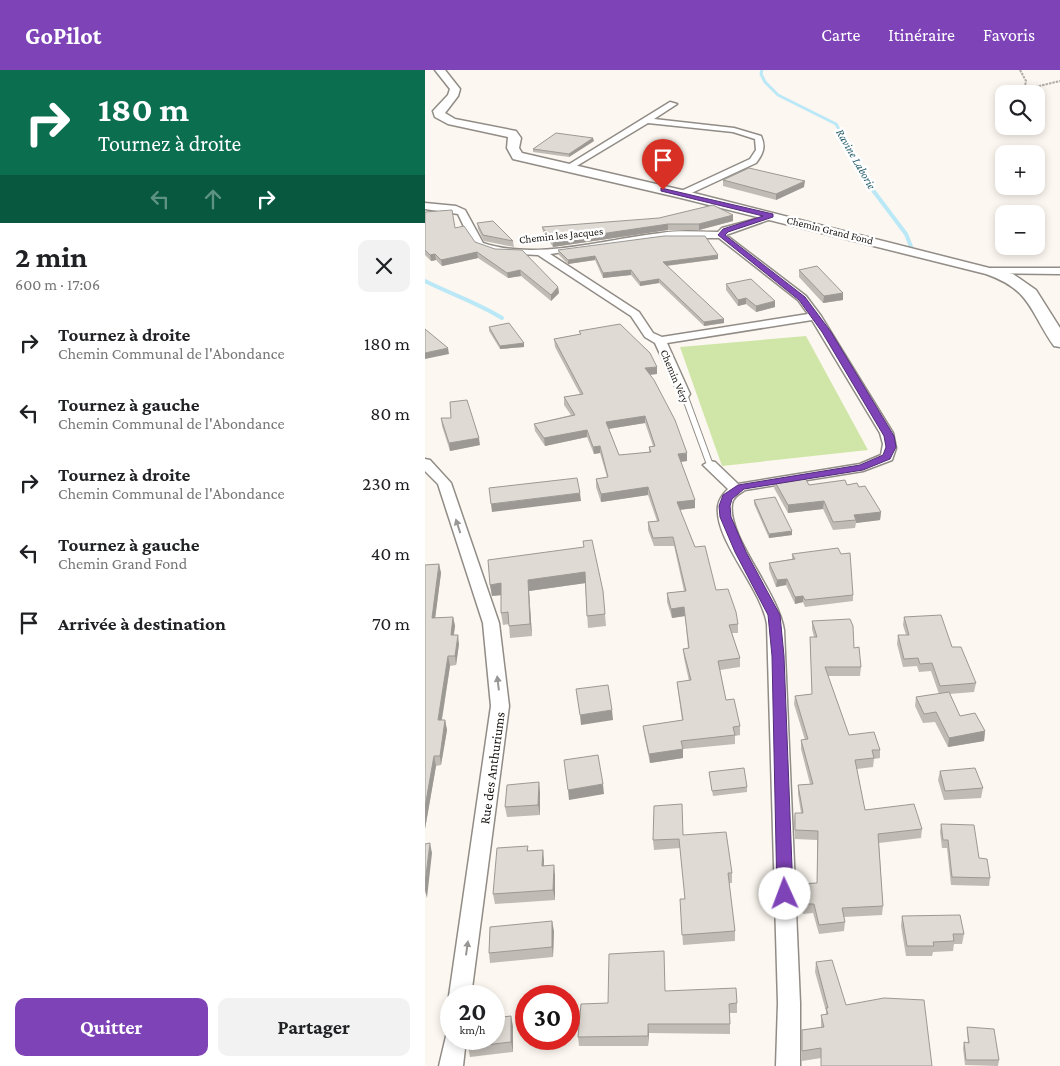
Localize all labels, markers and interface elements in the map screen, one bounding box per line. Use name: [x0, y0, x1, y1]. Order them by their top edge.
text: GoPilot: [25, 22, 101, 49]
text: Carte: [821, 25, 860, 45]
text: Itinéraire: [888, 25, 955, 45]
text: Favoris: [983, 25, 1035, 45]
map controls: [995, 85, 1045, 255]
button: search: [995, 85, 1045, 135]
icon: right: [15, 90, 80, 155]
text: 180 m: [98, 90, 189, 129]
water label: Ravine Laborie: [833, 126, 879, 192]
text: Tournez à droite: [98, 131, 241, 156]
pin: [642, 139, 684, 190]
button: +: [995, 145, 1045, 195]
icon: arrive: [649, 146, 677, 174]
icon: left: [146, 185, 174, 213]
icon: ahead: [199, 185, 227, 213]
icon: right: [252, 185, 280, 213]
button: −: [995, 205, 1045, 255]
street label: Chemin Grand Fond: [785, 213, 875, 247]
street label: Chemin les Jacques: [518, 225, 604, 246]
text: 2 min: [15, 240, 87, 273]
button: close: [358, 240, 410, 292]
text: 600 m · 17:06: [15, 276, 100, 293]
text: Tournez à droite: [58, 324, 190, 345]
icon: right: [15, 329, 43, 357]
text: 180 m: [364, 333, 410, 354]
text: Chemin Communal de l'Abondance: [58, 345, 284, 362]
street label: Chemin Véry: [658, 348, 692, 406]
text: Tournez à gauche: [58, 394, 200, 415]
icon: left: [15, 399, 43, 427]
text: 80 m: [370, 403, 410, 424]
text: Chemin Communal de l'Abondance: [58, 415, 284, 432]
text: Tournez à droite: [58, 464, 190, 485]
icon: right: [15, 469, 43, 497]
text: 230 m: [362, 473, 410, 494]
text: Chemin Communal de l'Abondance: [58, 485, 284, 502]
one-way arrow: [454, 518, 462, 533]
text: Tournez à gauche: [58, 534, 200, 555]
icon: left: [15, 539, 43, 567]
text: 40 m: [371, 543, 410, 564]
text: Chemin Grand Fond: [58, 555, 187, 572]
icon: arrive: [15, 609, 43, 637]
text: Arrivée à destination: [58, 613, 226, 634]
text: 70 m: [372, 613, 410, 634]
one-way arrow: [494, 675, 502, 691]
street label: Rue des Anthuriums: [476, 711, 508, 825]
position arrow: [758, 867, 810, 919]
one-way arrow: [463, 940, 471, 956]
speed limit sign: 30: [515, 985, 580, 1050]
button: Quitter: [15, 998, 208, 1056]
button: Partager: [218, 998, 410, 1056]
text: 20: [459, 998, 486, 1025]
text: km/h: [460, 1023, 485, 1037]

